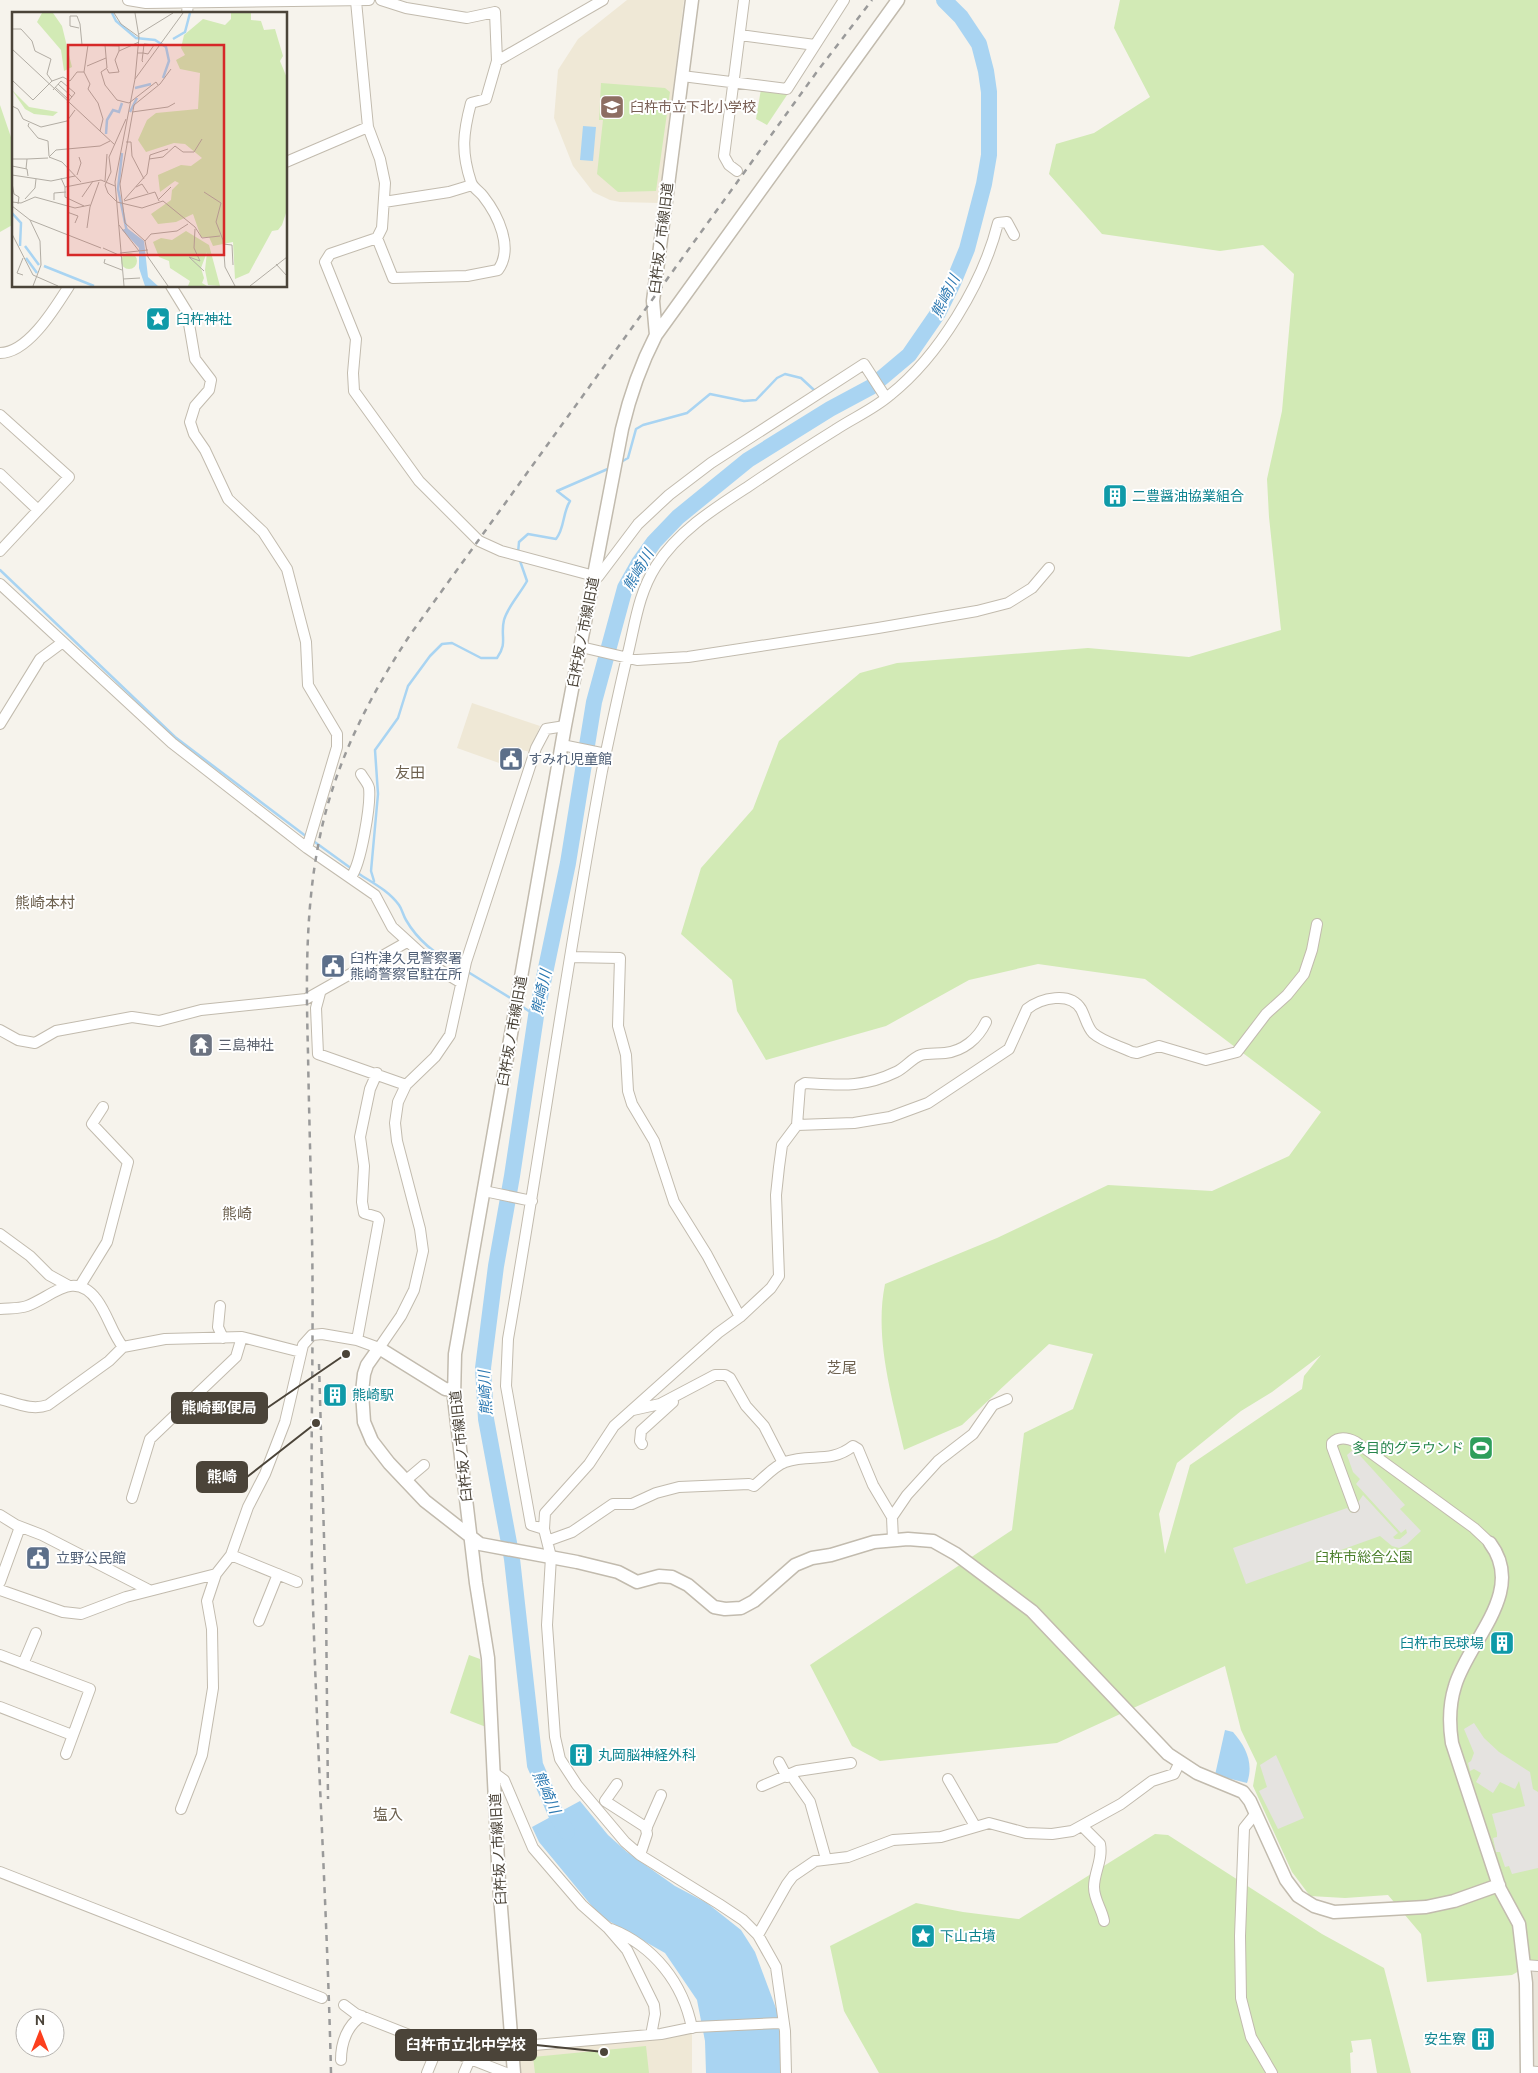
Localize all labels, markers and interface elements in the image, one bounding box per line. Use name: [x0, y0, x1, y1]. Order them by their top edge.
inset map: [12, 12, 288, 288]
school or university icon: 臼杵市立下北小学校: [599, 94, 625, 120]
place label: 臼杵市立下北小学校: [630, 99, 756, 115]
street label: 臼杵坂ノ市線旧道: [646, 181, 676, 295]
water label: 熊崎川: [927, 270, 963, 320]
place icon: 臼杵神社: [145, 306, 171, 332]
place label: 臼杵神社: [176, 311, 232, 327]
building icon: 二豊醤油協業組合: [1102, 483, 1128, 509]
place label: 二豊醤油協業組合: [1132, 488, 1244, 504]
water label: 熊崎川: [619, 545, 658, 594]
street label: 臼杵坂ノ市線旧道: [564, 576, 602, 688]
public building icon: すみれ児童館: [498, 746, 524, 772]
place label: すみれ児童館: [528, 751, 612, 767]
district label: 友田: [395, 764, 425, 781]
district label: 熊崎本村: [15, 894, 75, 911]
place label: 臼杵津久見警察署 熊崎警察官駐在所: [350, 950, 462, 982]
public building icon: 臼杵津久見警察署 熊崎警察官駐在所: [320, 953, 346, 979]
water label: 熊崎川: [528, 966, 554, 1016]
street label: 臼杵坂ノ市線旧道: [494, 974, 530, 1088]
temple icon: 三島神社: [188, 1032, 214, 1058]
place label: 三島神社: [218, 1037, 274, 1053]
district label: 熊崎: [222, 1205, 252, 1222]
district label: 芝尾: [827, 1359, 857, 1376]
water label: 熊崎川: [475, 1368, 495, 1416]
building icon: 熊崎駅: [322, 1382, 348, 1408]
place label: 熊崎駅: [352, 1387, 394, 1403]
street label: 臼杵坂ノ市線旧道: [447, 1389, 475, 1503]
callout: 熊崎郵便局: [172, 1393, 267, 1423]
text: 熊崎郵便局: [181, 1399, 257, 1416]
sports icon: 多目的グラウンド: [1468, 1435, 1494, 1461]
place label: 多目的グラウンド: [1352, 1440, 1464, 1456]
callout: 熊崎: [197, 1462, 247, 1492]
text: 熊崎: [207, 1468, 237, 1485]
public building icon: 立野公民館: [25, 1545, 51, 1571]
park label: 臼杵市総合公園: [1315, 1549, 1413, 1565]
place label: 立野公民館: [56, 1550, 126, 1566]
building icon: 臼杵市民球場: [1489, 1630, 1515, 1656]
place label: 臼杵市民球場: [1400, 1635, 1484, 1651]
building icon: 丸岡脳神経外科: [568, 1742, 594, 1768]
place label: 丸岡脳神経外科: [598, 1747, 696, 1763]
water label: 熊崎川: [530, 1768, 565, 1818]
street label: 臼杵坂ノ市線旧道: [487, 1793, 509, 1905]
district label: 塩入: [373, 1806, 403, 1823]
place icon: 下山古墳: [910, 1923, 936, 1949]
place label: 下山古墳: [940, 1928, 996, 1944]
north arrow: [15, 2008, 65, 2058]
text: N: [35, 2012, 45, 2028]
building icon: 安生寮: [1470, 2026, 1496, 2052]
callout: 臼杵市立北中学校: [396, 2030, 536, 2060]
place label: 安生寮: [1424, 2031, 1466, 2047]
text: 臼杵市立北中学校: [406, 2036, 526, 2053]

